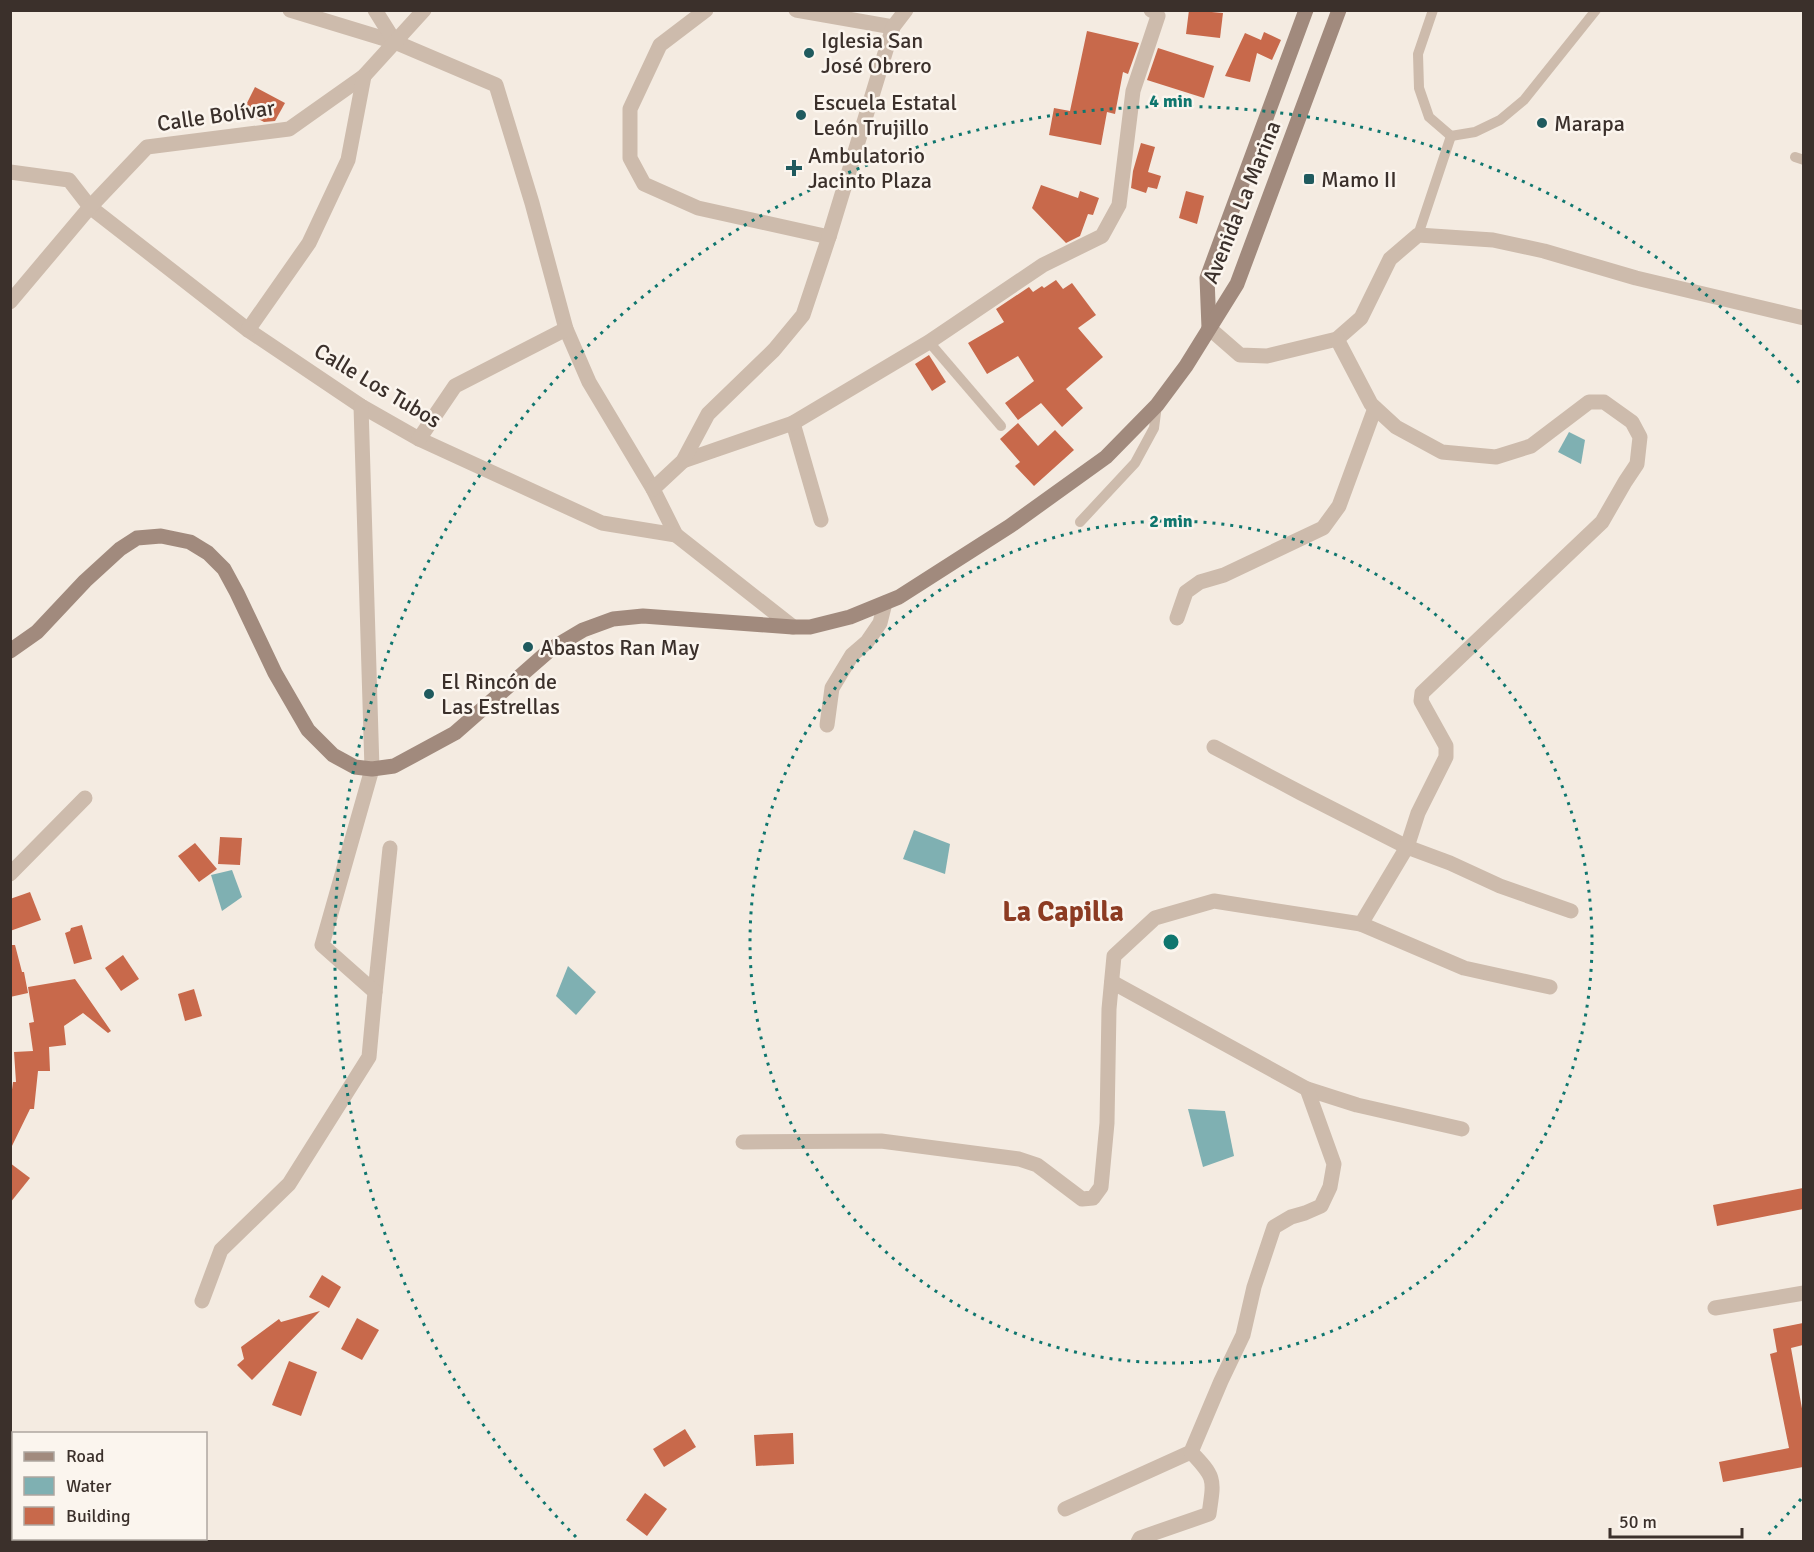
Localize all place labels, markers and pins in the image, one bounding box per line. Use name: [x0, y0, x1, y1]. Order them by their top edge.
place label: Iglesia San José Obrero: [821, 27, 932, 79]
marker: Iglesia San José Obrero: [802, 46, 816, 60]
place label: Escuela Estatal León Trujillo: [813, 89, 957, 141]
marker: Escuela Estatal León Trujillo: [794, 108, 808, 122]
place label: Marapa: [1554, 110, 1625, 137]
marker: Marapa: [1535, 116, 1549, 130]
place label: Ambulatorio Jacinto Plaza: [808, 142, 932, 194]
marker: Ambulatorio Jacinto Plaza: [785, 159, 803, 177]
place label: Mamo II: [1321, 166, 1397, 193]
marker: Mamo II: [1302, 172, 1316, 186]
place label: Abastos Ran May: [540, 634, 700, 661]
marker: Abastos Ran May: [521, 640, 535, 654]
place label: El Rincón de Las Estrellas: [441, 668, 560, 720]
marker: El Rincón de Las Estrellas: [422, 687, 436, 701]
centre of rings: [1161, 932, 1181, 952]

